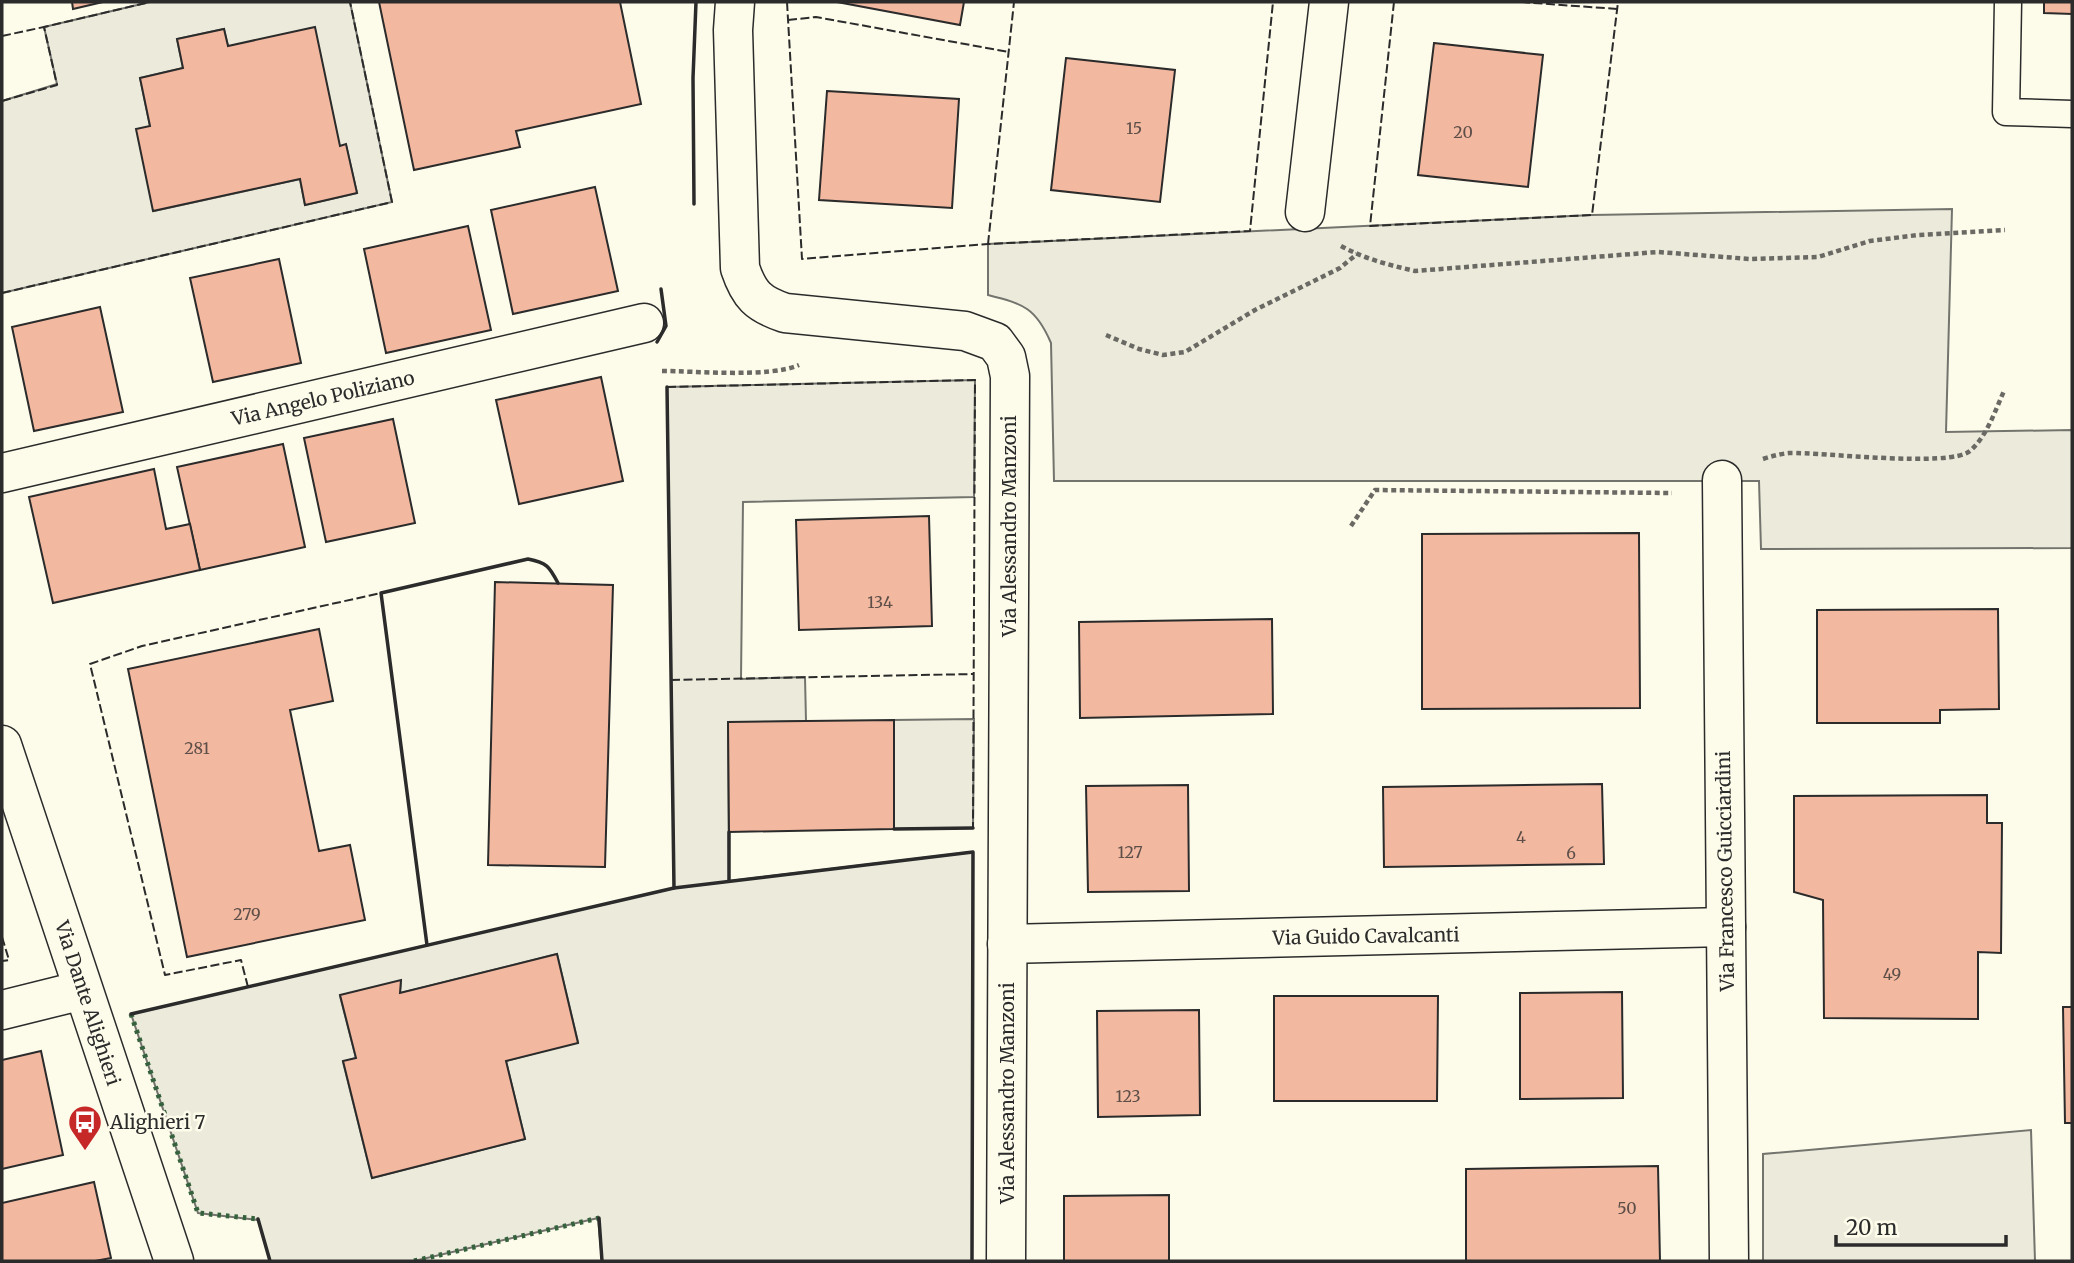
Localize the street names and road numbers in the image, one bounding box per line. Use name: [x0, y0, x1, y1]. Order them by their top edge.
street label: Via Angelo Poliziano: [228, 365, 417, 431]
street label: Via Alessandro Manzoni: [997, 415, 1021, 638]
street label: Via Francesco Guicciardini: [1711, 750, 1739, 993]
street label: Via Dante Alighieri: [50, 917, 126, 1088]
street label: Via Guido Cavalcanti: [1271, 922, 1460, 950]
street label: Via Alessandro Manzoni: [995, 982, 1019, 1205]

